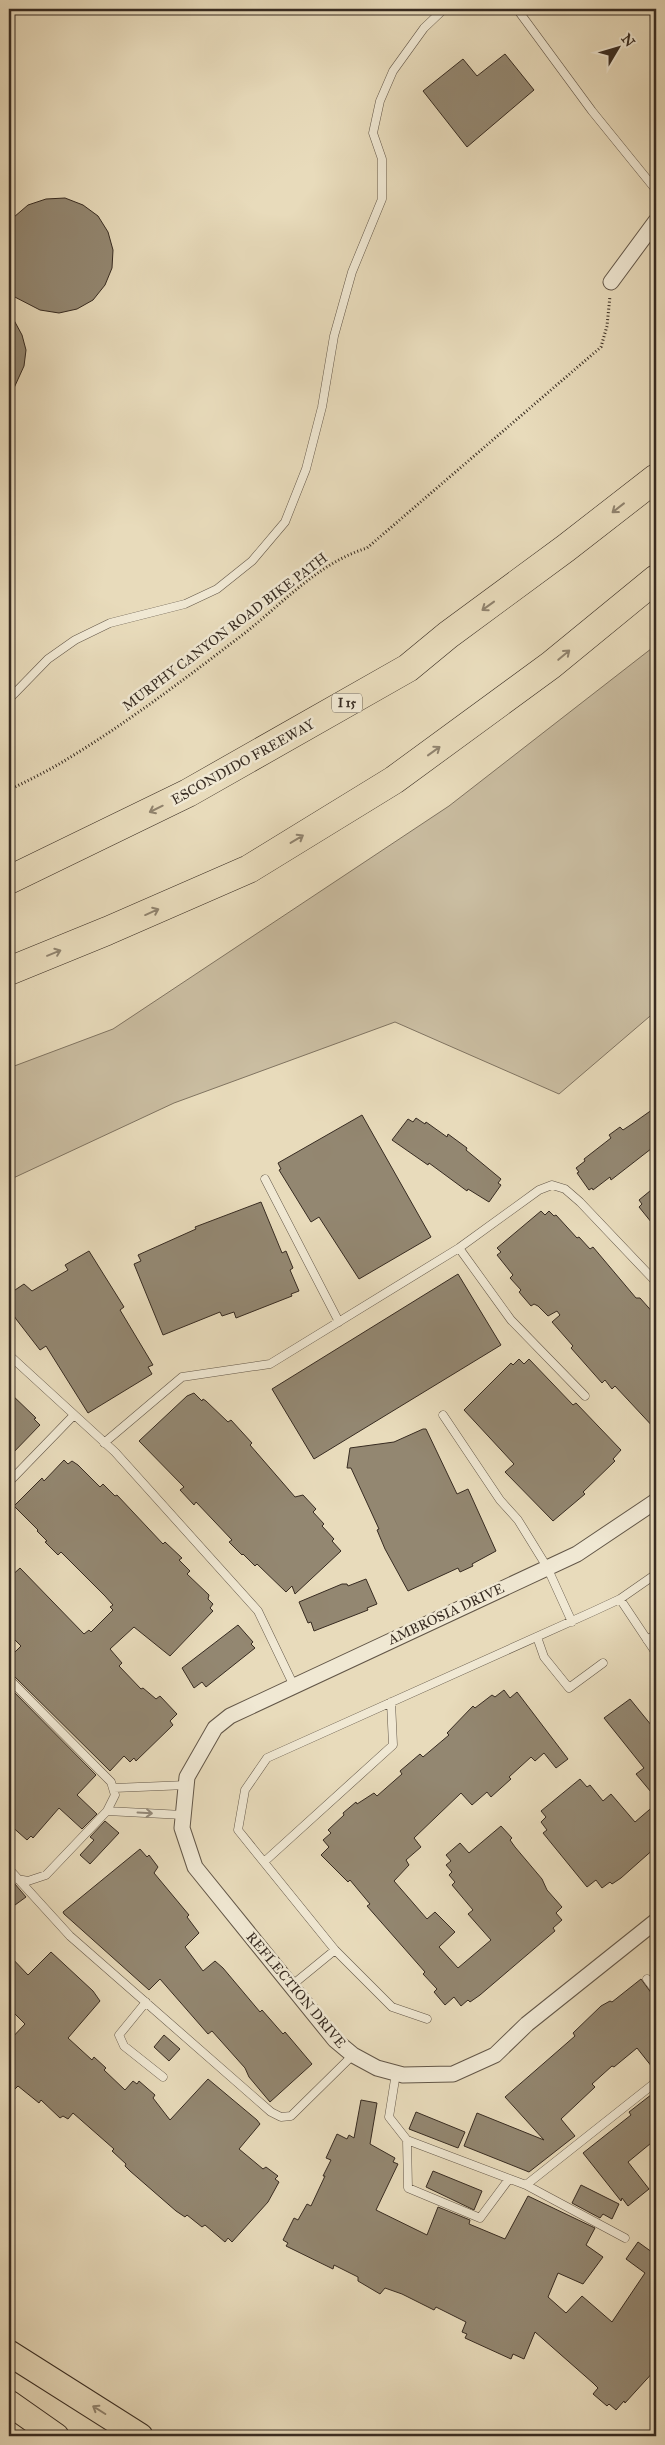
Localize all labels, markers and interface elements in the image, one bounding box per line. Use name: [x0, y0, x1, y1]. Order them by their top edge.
north arrow: [592, 22, 642, 72]
text: N: [617, 30, 638, 50]
one-way arrow: [612, 503, 625, 514]
street label: MURPHY CANYON ROAD BIKE PATH: [119, 549, 331, 715]
one-way arrow: [482, 600, 495, 611]
one-way arrow: [557, 649, 570, 660]
road number: I 15: [332, 694, 362, 712]
street label: ESCONDIDO FREEWAY: [168, 715, 319, 808]
one-way arrow: [426, 746, 440, 756]
one-way arrow: [149, 805, 164, 814]
one-way arrow: [290, 834, 304, 845]
one-way arrow: [144, 906, 159, 916]
one-way arrow: [46, 947, 61, 957]
street label: AMBROSIA DRIVE: [384, 1580, 507, 1649]
one-way arrow: [137, 1808, 153, 1817]
street label: REFLECTION DRIVE: [242, 1929, 350, 2051]
one-way arrow: [92, 2405, 106, 2415]

